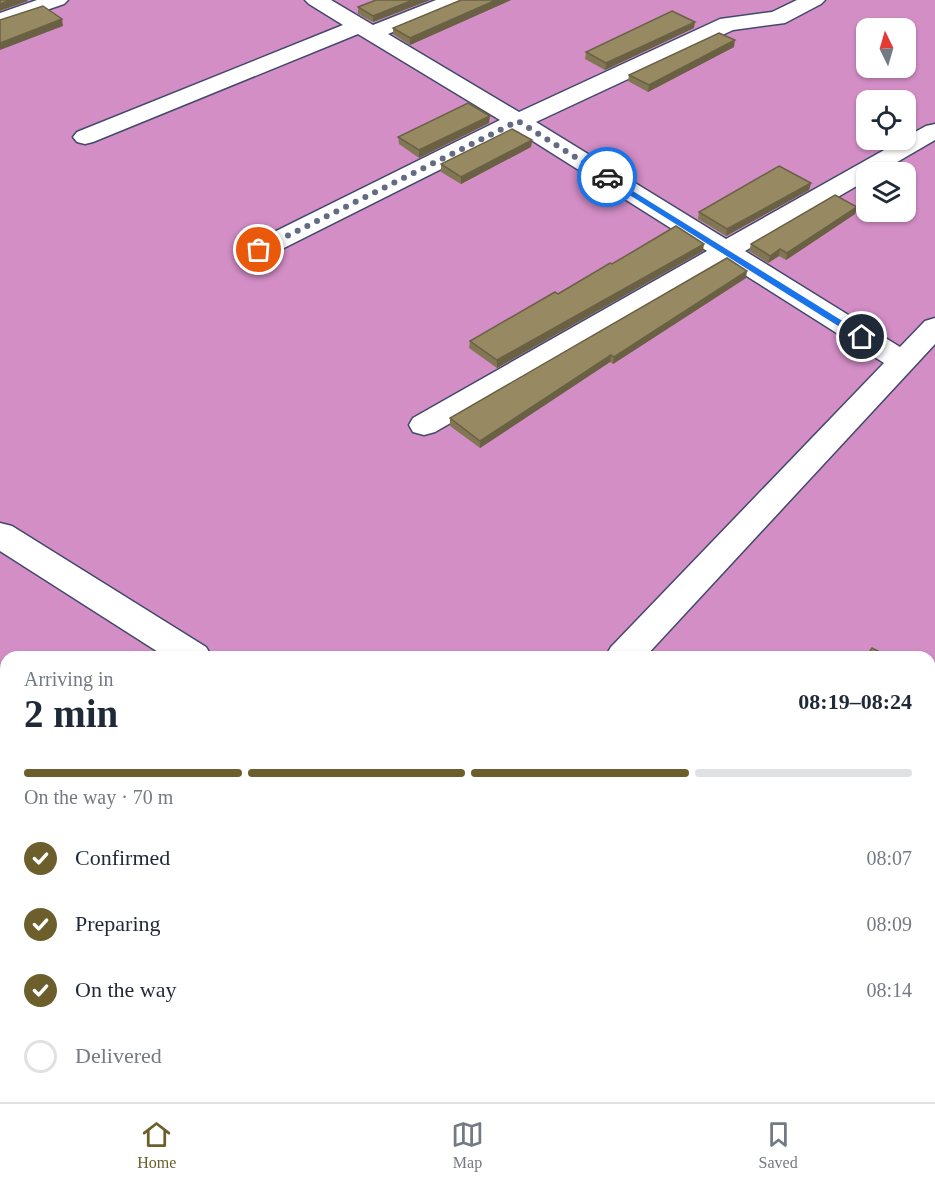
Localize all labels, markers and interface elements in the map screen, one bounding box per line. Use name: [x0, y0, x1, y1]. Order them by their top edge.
north arrow: [856, 18, 916, 78]
map controls: [856, 18, 916, 222]
button: locate: [856, 90, 916, 150]
courier: [577, 147, 637, 207]
icon: car: [591, 161, 624, 194]
button: layers: [856, 162, 916, 222]
pin: [233, 224, 284, 275]
icon: bag: [242, 233, 275, 266]
pin: [836, 311, 887, 362]
icon: home: [845, 320, 878, 353]
text: Arriving in: [24, 668, 113, 690]
text: 08:19–08:24: [798, 689, 912, 714]
text: 2 min: [24, 692, 118, 735]
text: On the way · 70 m: [24, 786, 173, 808]
icon: check: [24, 842, 57, 875]
text: Confirmed: [75, 845, 170, 870]
text: 08:07: [866, 847, 912, 869]
icon: check: [24, 908, 57, 941]
text: Preparing: [75, 911, 161, 936]
text: 08:09: [866, 913, 912, 935]
icon: check: [24, 974, 57, 1007]
text: On the way: [75, 977, 176, 1002]
text: 08:14: [866, 979, 912, 1001]
text: Delivered: [75, 1043, 162, 1068]
tab: Home: [137, 1118, 176, 1172]
tab: Map: [451, 1118, 484, 1172]
tab: Saved: [759, 1118, 798, 1172]

